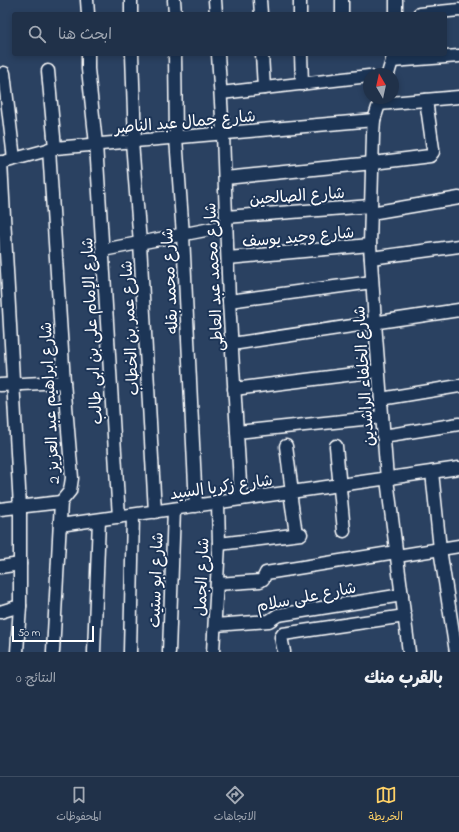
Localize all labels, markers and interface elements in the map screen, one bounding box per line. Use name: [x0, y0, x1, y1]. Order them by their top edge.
search box: [12, 12, 447, 56]
icon: search: [26, 23, 48, 45]
text: ابحث هنا: [58, 24, 112, 46]
north arrow: [363, 68, 399, 104]
street label: شارع جمال عبد الناصر: [112, 105, 257, 141]
street label: شارع الصالحين: [249, 182, 346, 212]
street label: شارع محمد عبد العاطى: [199, 202, 231, 352]
street label: شارع وحيد يوسف: [241, 221, 355, 255]
street label: شارع محمد بقله: [156, 227, 186, 335]
street label: شارع الإمام على بن ابى طالب: [76, 237, 110, 425]
street label: شارع عمر بن الخطاب: [115, 260, 147, 396]
street label: شارع الخلفاء الراشدين: [348, 305, 382, 447]
street label: شارع ابراهيم عبد العزيز 2: [35, 321, 67, 485]
street label: شارع زكريا السيد: [168, 469, 274, 507]
street label: شارع ابو ستيت: [143, 532, 171, 628]
street label: شارع الجمل: [190, 537, 216, 617]
street label: شارع على سلام: [254, 577, 358, 619]
scale bar: [12, 624, 94, 643]
text: 50 m: [18, 625, 40, 641]
text: بالقرب منك: [364, 666, 443, 691]
text: النتائج: 0: [16, 669, 56, 688]
tab: المحفوظات: [56, 784, 101, 826]
tab: الاتجاهات: [214, 784, 256, 826]
tab: الخريطة: [369, 784, 403, 826]

